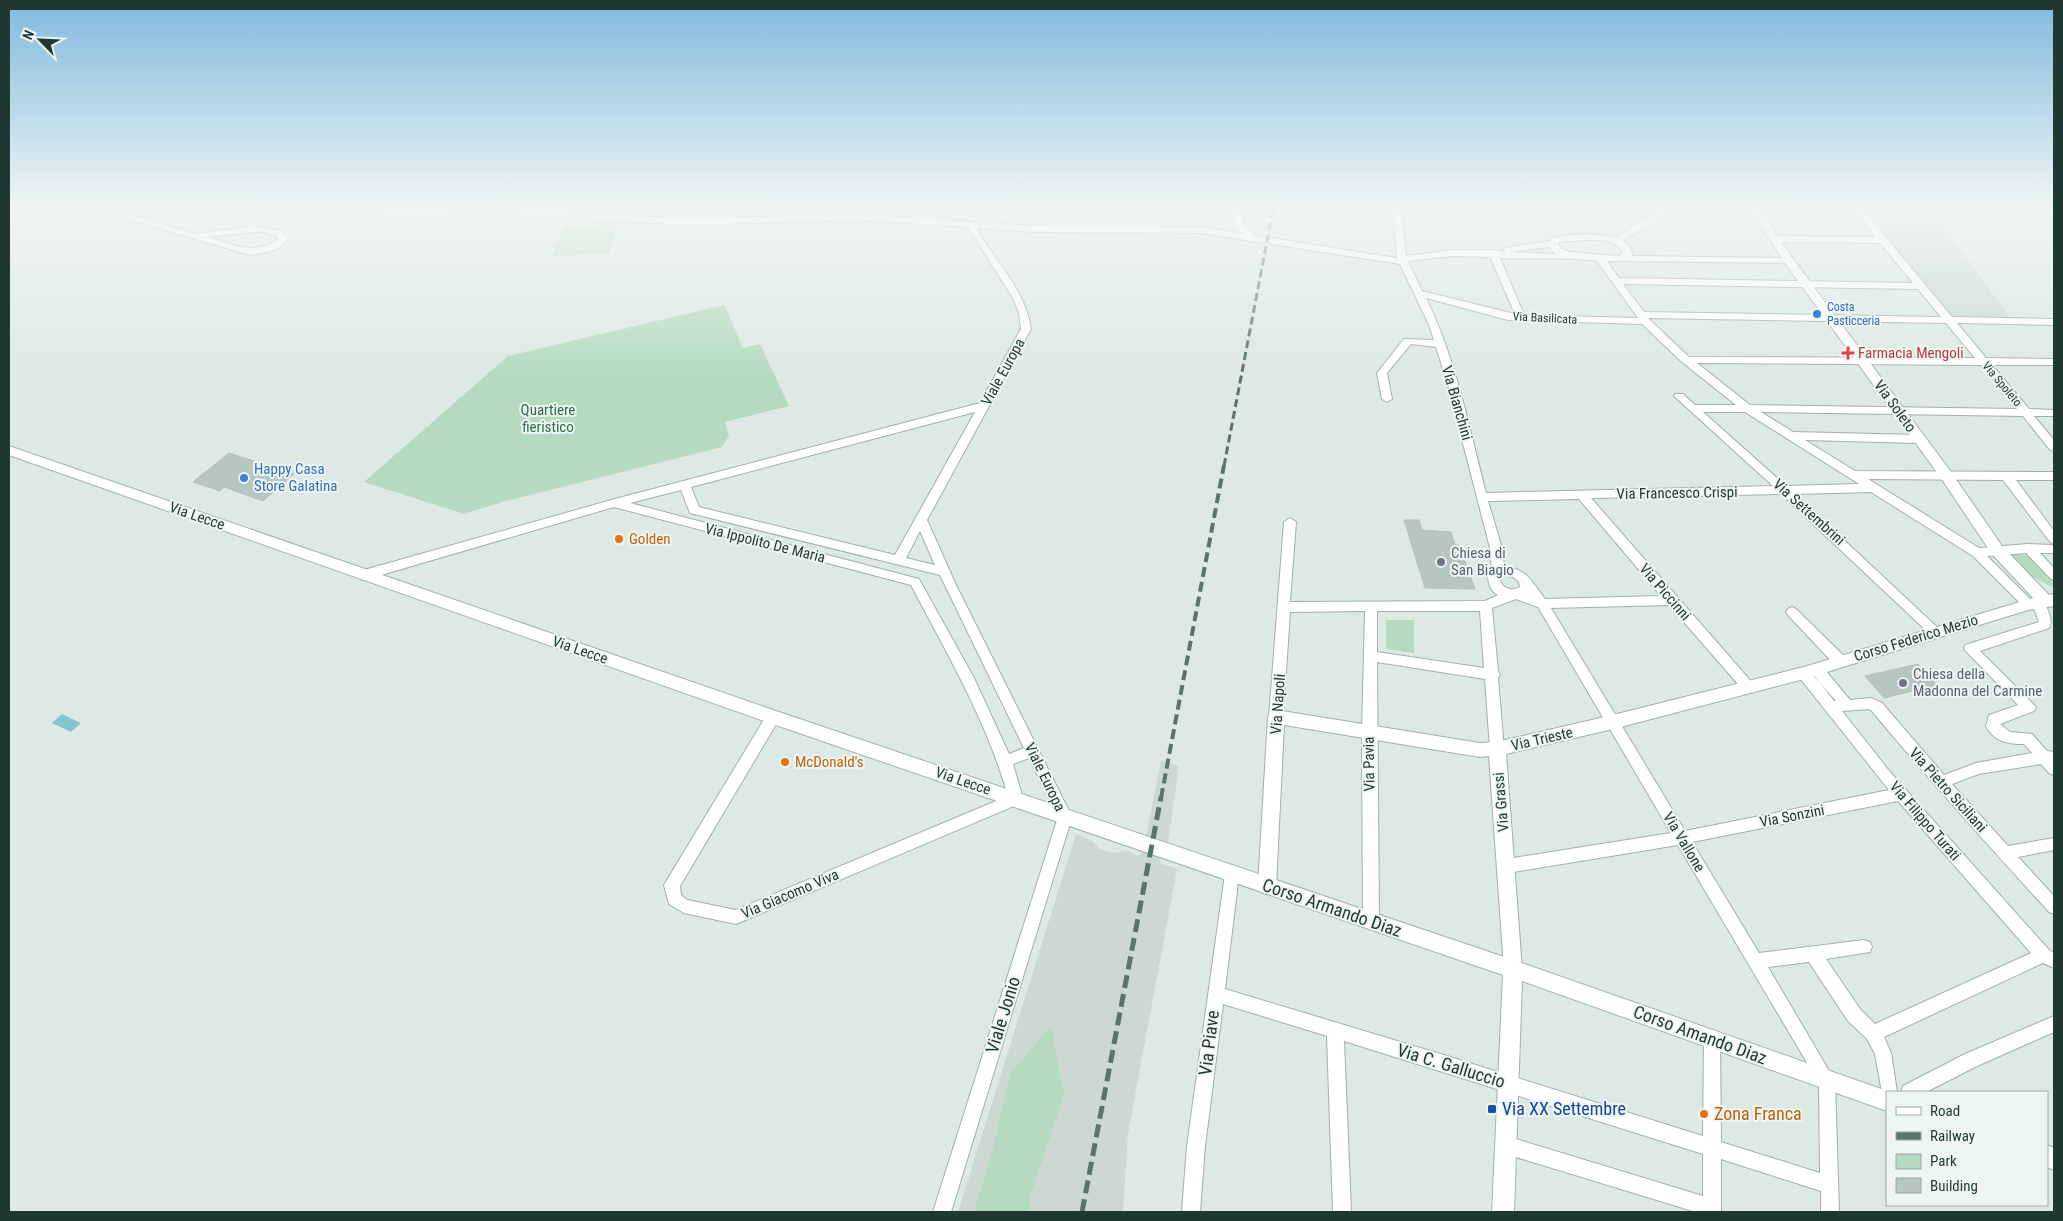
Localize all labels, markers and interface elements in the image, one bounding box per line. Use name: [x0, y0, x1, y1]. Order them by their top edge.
north arrow: [15, 15, 65, 65]
text: N: [19, 28, 37, 42]
place label: Costa Pasticceria: [1827, 300, 1880, 328]
marker: Costa Pasticceria: [1811, 308, 1823, 320]
street label: Via Basilicata: [1512, 309, 1578, 327]
street label: Viale Europa: [977, 335, 1029, 409]
place label: Farmacia Mengoli: [1858, 344, 1964, 362]
marker: Farmacia Mengoli: [1842, 347, 1854, 359]
street label: Via Spoleto: [1979, 359, 2025, 409]
street label: Via Bianchini: [1438, 364, 1476, 442]
street label: Via Soleto: [1870, 376, 1920, 436]
park label: Quartiere fieristico: [521, 401, 575, 436]
place label: Happy Casa Store Galatina: [254, 460, 338, 495]
marker: Happy Casa Store Galatina: [238, 472, 250, 484]
street label: Via Settembrini: [1769, 475, 1849, 549]
street label: Via Francesco Crispi: [1616, 483, 1738, 503]
street label: Via Lecce: [167, 498, 227, 534]
street label: Via Ippolito De Maria: [703, 519, 827, 567]
place label: Golden: [629, 530, 671, 548]
marker: Golden: [613, 533, 625, 545]
place label: Chiesa di San Biagio: [1451, 544, 1514, 579]
marker: Chiesa di San Biagio: [1435, 556, 1447, 568]
street label: Via Piccinni: [1635, 560, 1695, 624]
street label: Corso Federico Mezio: [1852, 611, 1980, 665]
street label: Via Lecce: [550, 632, 610, 668]
place label: Chiesa della Madonna del Carmine: [1913, 665, 2042, 700]
street label: Via Napoli: [1267, 673, 1289, 735]
marker: Chiesa della Madonna del Carmine: [1897, 677, 1909, 689]
street label: Via Trieste: [1509, 723, 1575, 755]
street label: Via Pavia: [1360, 736, 1378, 792]
street label: Viale Europa: [1021, 740, 1069, 814]
street label: Via Pietro Siciliani: [1905, 744, 1991, 836]
place label: McDonald's: [795, 753, 864, 771]
marker: McDonald's: [779, 756, 791, 768]
street label: Via Lecce: [933, 763, 993, 799]
street label: Via Grassi: [1489, 771, 1513, 833]
street label: Via Filippo Turati: [1886, 778, 1964, 864]
street label: Via Sonzini: [1758, 801, 1826, 831]
street label: Via Vallone: [1659, 809, 1709, 875]
street label: Via Giacomo Viva: [739, 865, 841, 923]
street label: Corso Armando Diaz: [1260, 874, 1405, 941]
street label: Viale Jonio: [981, 974, 1024, 1056]
street label: Corso Amando Diaz: [1631, 1001, 1770, 1068]
street label: Via Piave: [1194, 1009, 1223, 1077]
street label: Via C. Galluccio: [1394, 1039, 1508, 1092]
legend: [1886, 1091, 2048, 1206]
place label: Via XX Settembre: [1502, 1098, 1626, 1119]
text: Road: [1930, 1102, 1960, 1120]
marker: Via XX Settembre: [1486, 1103, 1498, 1115]
place label: Zona Franca: [1714, 1103, 1802, 1124]
marker: Zona Franca: [1698, 1108, 1710, 1120]
text: Railway: [1930, 1127, 1975, 1145]
text: Park: [1930, 1152, 1957, 1170]
text: Building: [1930, 1177, 1978, 1195]

